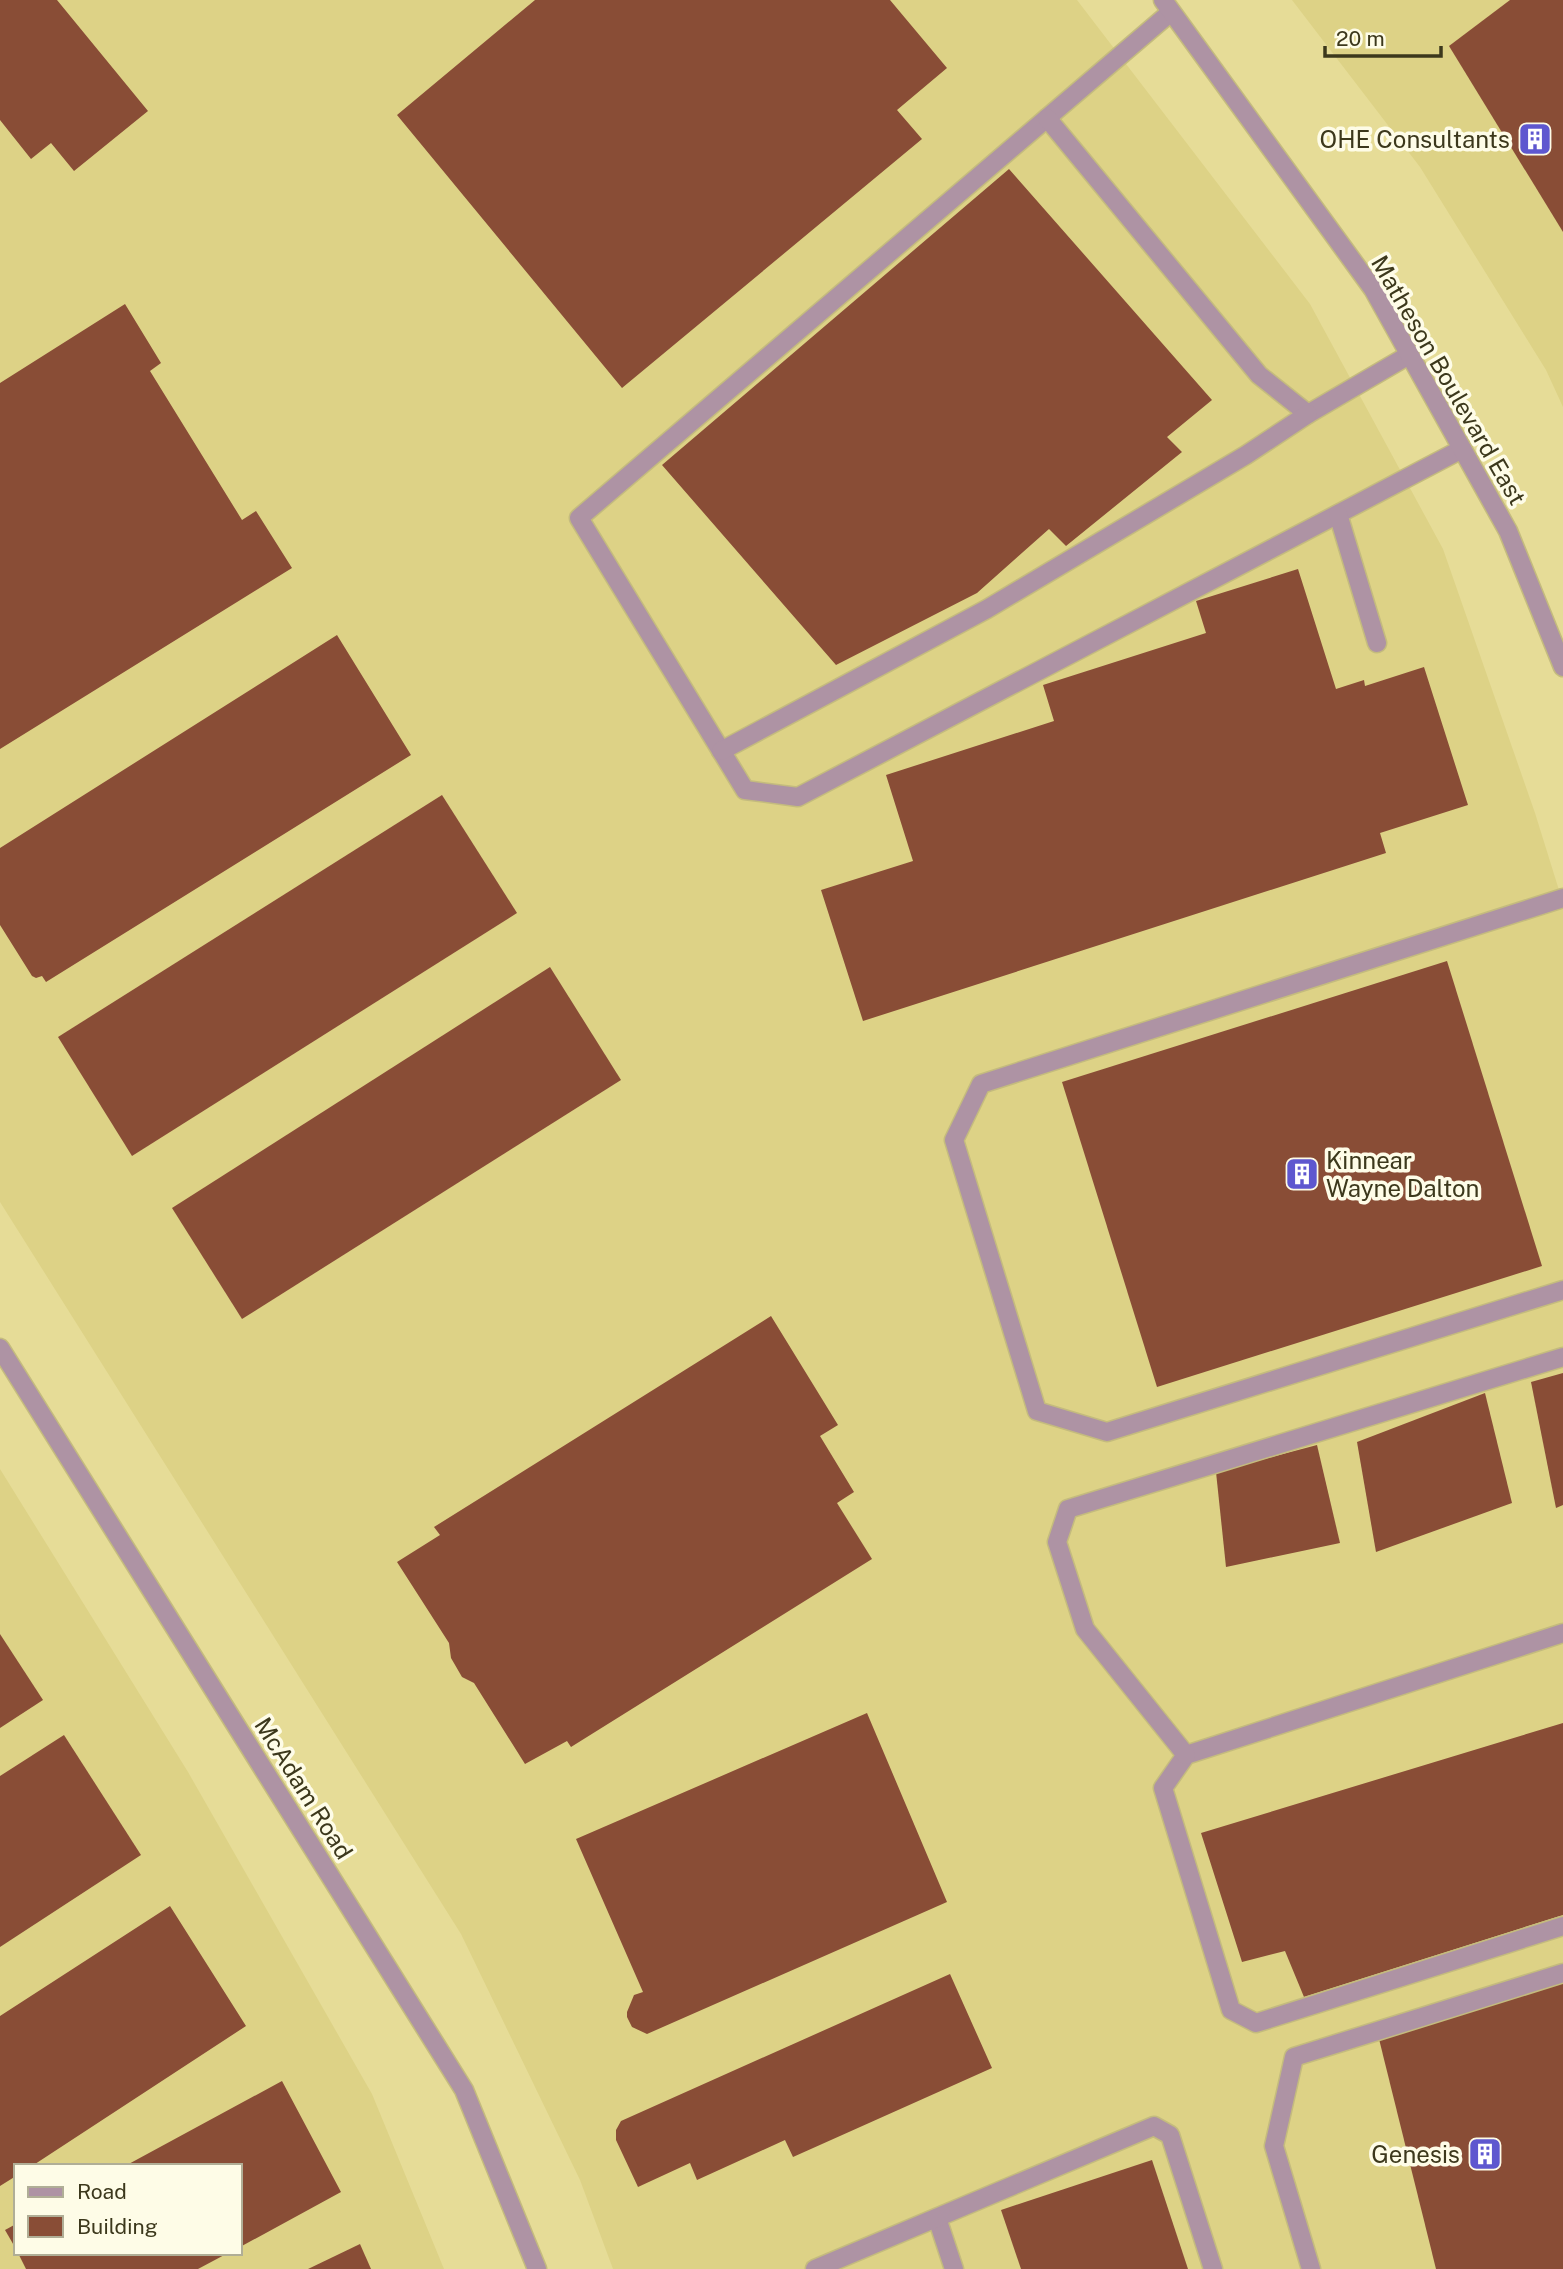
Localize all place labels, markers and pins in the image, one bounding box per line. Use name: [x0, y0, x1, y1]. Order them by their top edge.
building icon: OHE Consultants: [1516, 120, 1554, 158]
place label: OHE Consultants: [1320, 125, 1510, 153]
place label: Kinnear Wayne Dalton: [1326, 1146, 1479, 1202]
building icon: Kinnear Wayne Dalton: [1283, 1155, 1321, 1193]
building icon: Genesis: [1466, 2135, 1504, 2173]
place label: Genesis: [1371, 2140, 1460, 2168]

